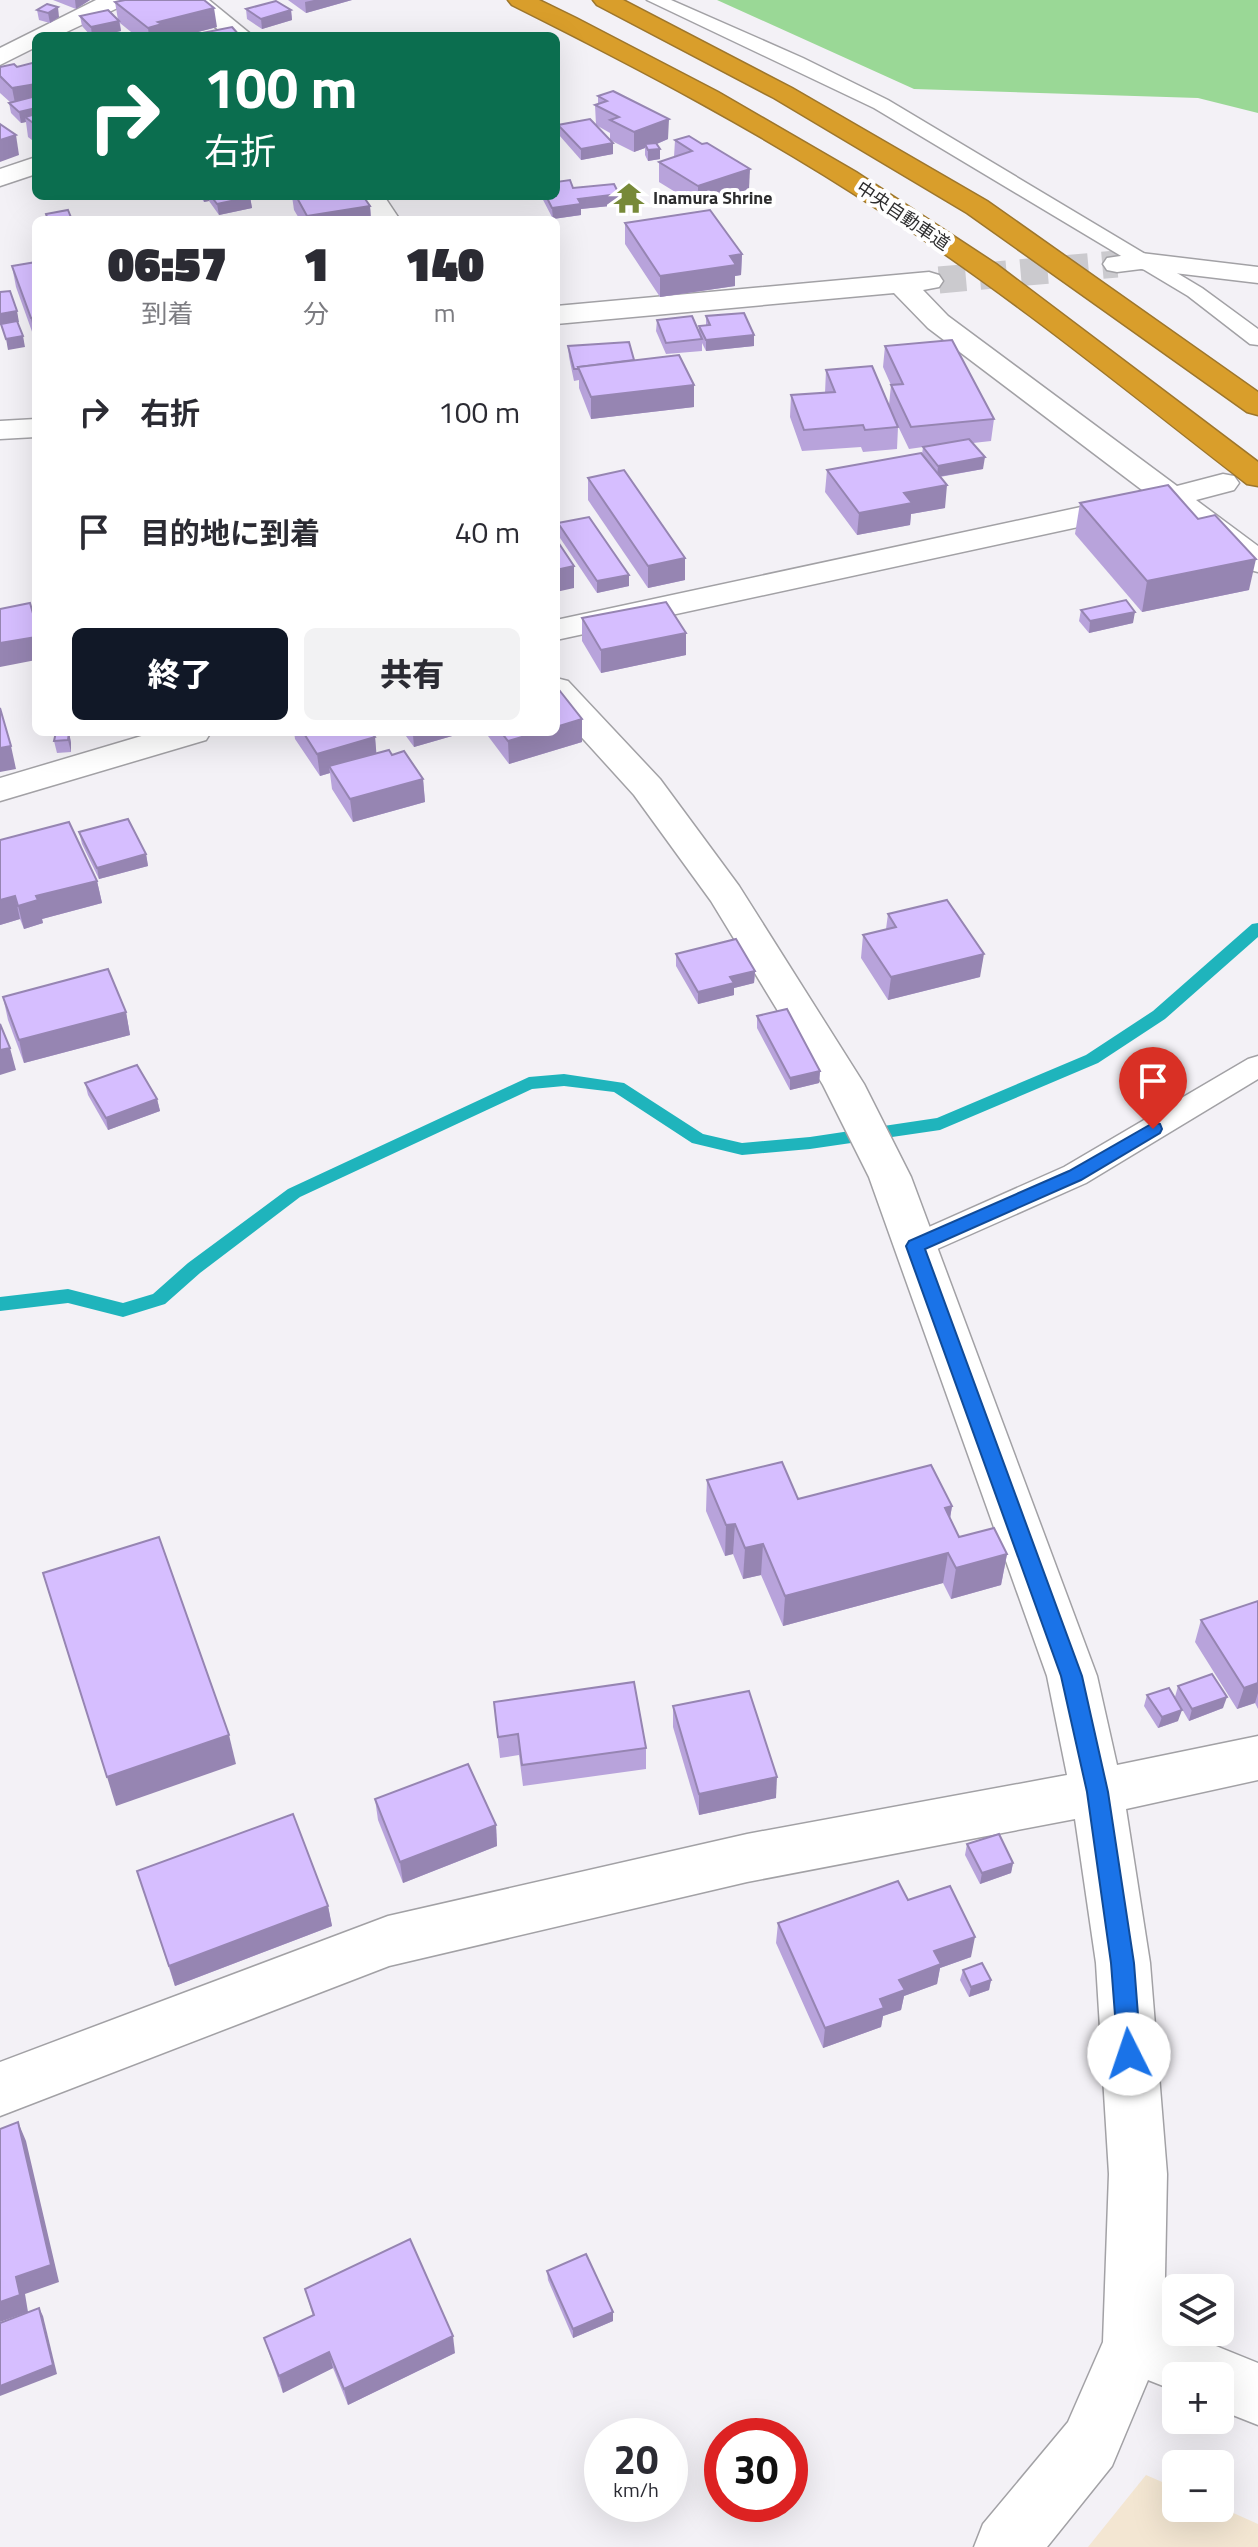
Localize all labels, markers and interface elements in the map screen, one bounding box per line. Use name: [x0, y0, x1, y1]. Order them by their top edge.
text: 100 m: [204, 45, 357, 130]
icon: right: [72, 64, 176, 168]
text: 右折: [204, 123, 276, 178]
street label: 中央自動車道: [851, 174, 956, 257]
temple icon: Inamura Shrine: [612, 181, 646, 215]
place label: Inamura Shrine: [653, 184, 772, 211]
text: 06:57: [108, 227, 227, 300]
text: 1: [303, 227, 329, 300]
text: 140: [405, 227, 484, 300]
text: m: [434, 293, 456, 332]
text: 到着: [141, 294, 193, 333]
text: 分: [303, 294, 329, 333]
text: 100 m: [438, 389, 520, 435]
icon: right: [72, 390, 116, 434]
text: 右折: [140, 390, 200, 436]
text: 40 m: [455, 509, 520, 555]
icon: arrive: [72, 510, 116, 554]
text: 目的地に到着: [140, 510, 320, 556]
button: 終了: [72, 628, 288, 720]
button: 共有: [304, 628, 520, 720]
pin: [1119, 1047, 1187, 1129]
icon: arrive: [1131, 1059, 1175, 1103]
position arrow: [1087, 2012, 1171, 2096]
map controls: [1162, 2274, 1234, 2522]
button: layers: [1162, 2274, 1234, 2346]
button: +: [1162, 2362, 1234, 2434]
speed limit sign: 30: [704, 2418, 808, 2522]
text: 20: [614, 2429, 658, 2490]
button: −: [1162, 2450, 1234, 2522]
text: km/h: [613, 2474, 659, 2505]

